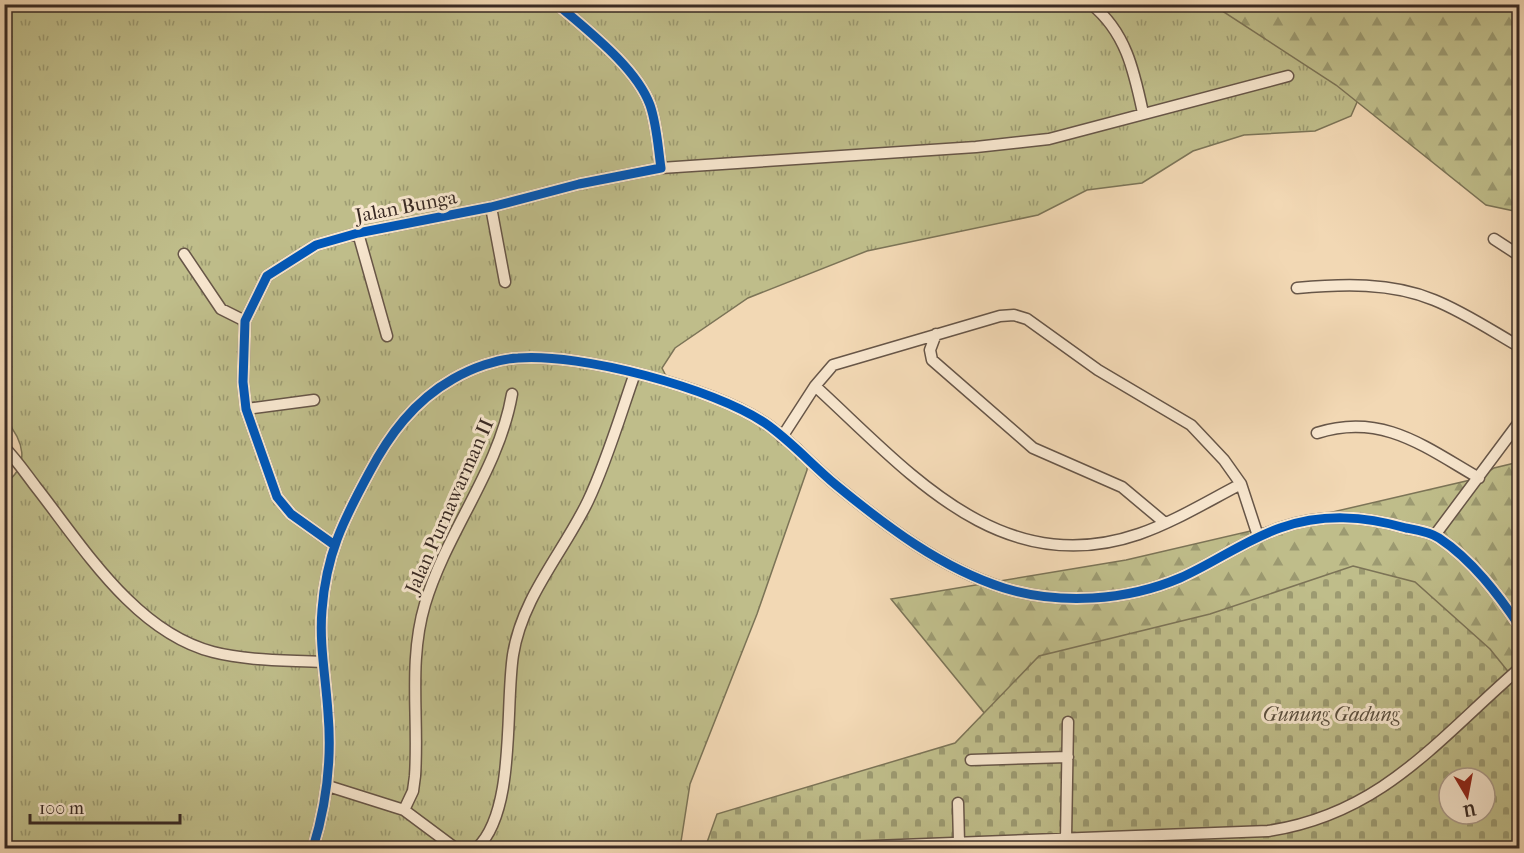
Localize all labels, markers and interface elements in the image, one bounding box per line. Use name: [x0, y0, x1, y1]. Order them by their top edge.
street label: Jalan Bunga: [351, 185, 460, 228]
street label: Jalan Purnawarman II: [400, 415, 499, 599]
park label: Gunung Gadung: [1263, 703, 1401, 726]
north arrow: [1437, 766, 1497, 826]
scale bar: [30, 787, 180, 825]
text: 100 m: [39, 798, 84, 819]
text: U: [1461, 800, 1478, 821]

